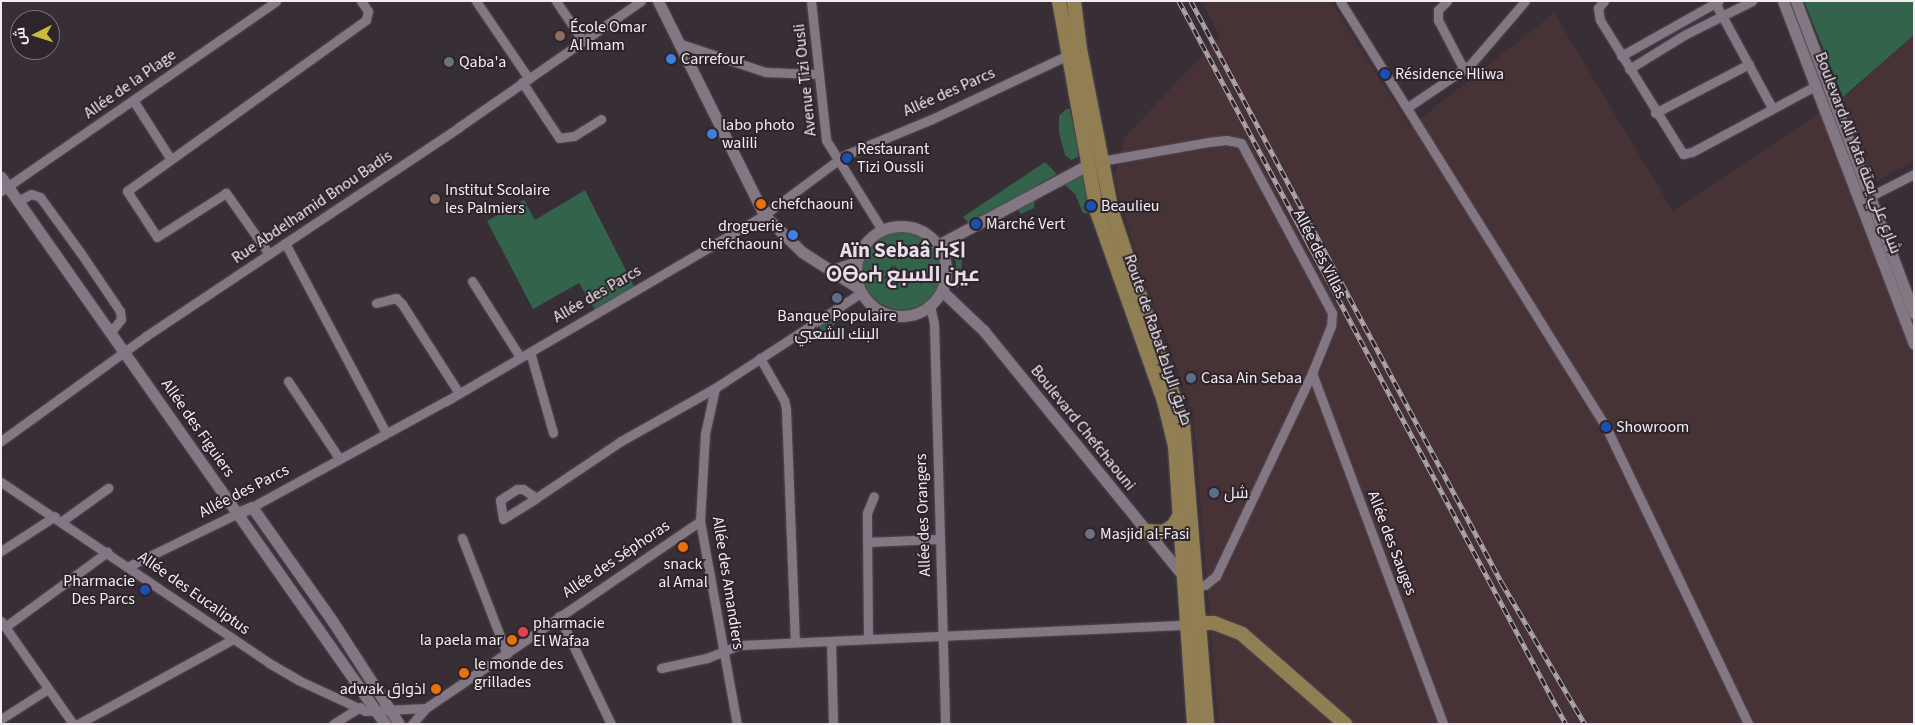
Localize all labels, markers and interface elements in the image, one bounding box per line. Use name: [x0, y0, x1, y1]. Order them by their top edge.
north arrow: [10, 10, 60, 60]
place label: École Omar Al Imam: [570, 17, 647, 55]
street label: Avenue Tizi Ousli: [790, 23, 820, 137]
text: ش: [10, 26, 32, 46]
marker: École Omar Al Imam: [554, 30, 566, 42]
street label: Allée de la Plage: [80, 45, 180, 123]
place label: Carrefour: [681, 49, 744, 69]
street label: Boulevard Ali Yata شارع علي يعتة: [1811, 50, 1905, 256]
place label: Qaba'a: [459, 52, 506, 72]
marker: Carrefour: [665, 53, 677, 65]
marker: Qaba'a: [443, 56, 455, 68]
street label: Allée des Parcs: [900, 63, 998, 121]
place label: Résidence Hliwa: [1395, 64, 1504, 84]
marker: Résidence Hliwa: [1379, 68, 1391, 80]
place label: labo photo walili: [722, 115, 795, 153]
marker: labo photo walili: [706, 128, 718, 140]
place label: Restaurant Tizi Oussli: [857, 139, 929, 177]
street label: Rue Abdelhamid Bnou Badis: [228, 146, 396, 268]
marker: Restaurant Tizi Oussli: [841, 152, 853, 164]
place label: Institut Scolaire les Palmiers: [445, 180, 550, 218]
marker: Institut Scolaire les Palmiers: [429, 193, 441, 205]
place label: chefchaouni: [771, 194, 854, 214]
place label: Beaulieu: [1101, 196, 1160, 216]
marker: chefchaouni: [755, 198, 767, 210]
marker: Beaulieu: [1085, 200, 1097, 212]
street label: Allée des Villas: [1289, 206, 1351, 302]
place label: Marché Vert: [986, 214, 1065, 234]
place label: droguerie chefchaouni: [700, 216, 783, 254]
marker: Marché Vert: [970, 218, 982, 230]
marker: droguerie chefchaouni: [787, 229, 799, 241]
district label: Aïn Sebaâ ⵄⵉⵏ ⵙⴱⴰⵄ عين السبع: [826, 237, 980, 287]
street label: Route de Rabat طريق الرباط: [1120, 252, 1196, 428]
street label: Allée des Parcs: [550, 261, 644, 327]
marker: Banque Populaire البنك الشعبي: [831, 292, 843, 304]
place label: Banque Populaire البنك الشعبي: [777, 306, 897, 344]
street label: Boulevard Chefchaouni: [1026, 361, 1140, 495]
place label: Casa Ain Sebaa: [1201, 368, 1302, 388]
marker: Casa Ain Sebaa: [1185, 372, 1197, 384]
street label: Allée des Figuiers: [157, 375, 239, 481]
place label: Showroom: [1616, 417, 1689, 437]
marker: Showroom: [1600, 421, 1612, 433]
street label: Allée des Orangers: [911, 453, 935, 577]
street label: Allée des Parcs: [196, 460, 292, 522]
place label: شل: [1224, 483, 1248, 503]
marker: شل: [1208, 487, 1220, 499]
street label: Allée des Sauges: [1363, 488, 1421, 598]
street label: Allée des Amandiers: [708, 515, 748, 651]
street label: Allée des Séphoras: [559, 516, 673, 602]
place label: Masjid al-Fasi: [1100, 524, 1190, 544]
marker: Masjid al-Fasi: [1084, 528, 1096, 540]
marker: snack al Amal: [677, 541, 689, 553]
street label: Allée des Eucaliptus: [134, 547, 254, 639]
place label: snack al Amal: [658, 554, 708, 592]
place label: Pharmacie Des Parcs: [63, 571, 135, 609]
marker: Pharmacie Des Parcs: [139, 584, 151, 596]
place label: pharmacie El Wafaa: [533, 613, 605, 651]
marker: pharmacie El Wafaa: [517, 626, 529, 638]
place label: la paela mar: [420, 630, 502, 650]
marker: la paela mar: [506, 634, 518, 646]
place label: le monde des grillades: [474, 654, 563, 692]
marker: le monde des grillades: [458, 667, 470, 679]
place label: adwak اذواق: [340, 679, 426, 699]
marker: adwak اذواق: [430, 683, 442, 695]

